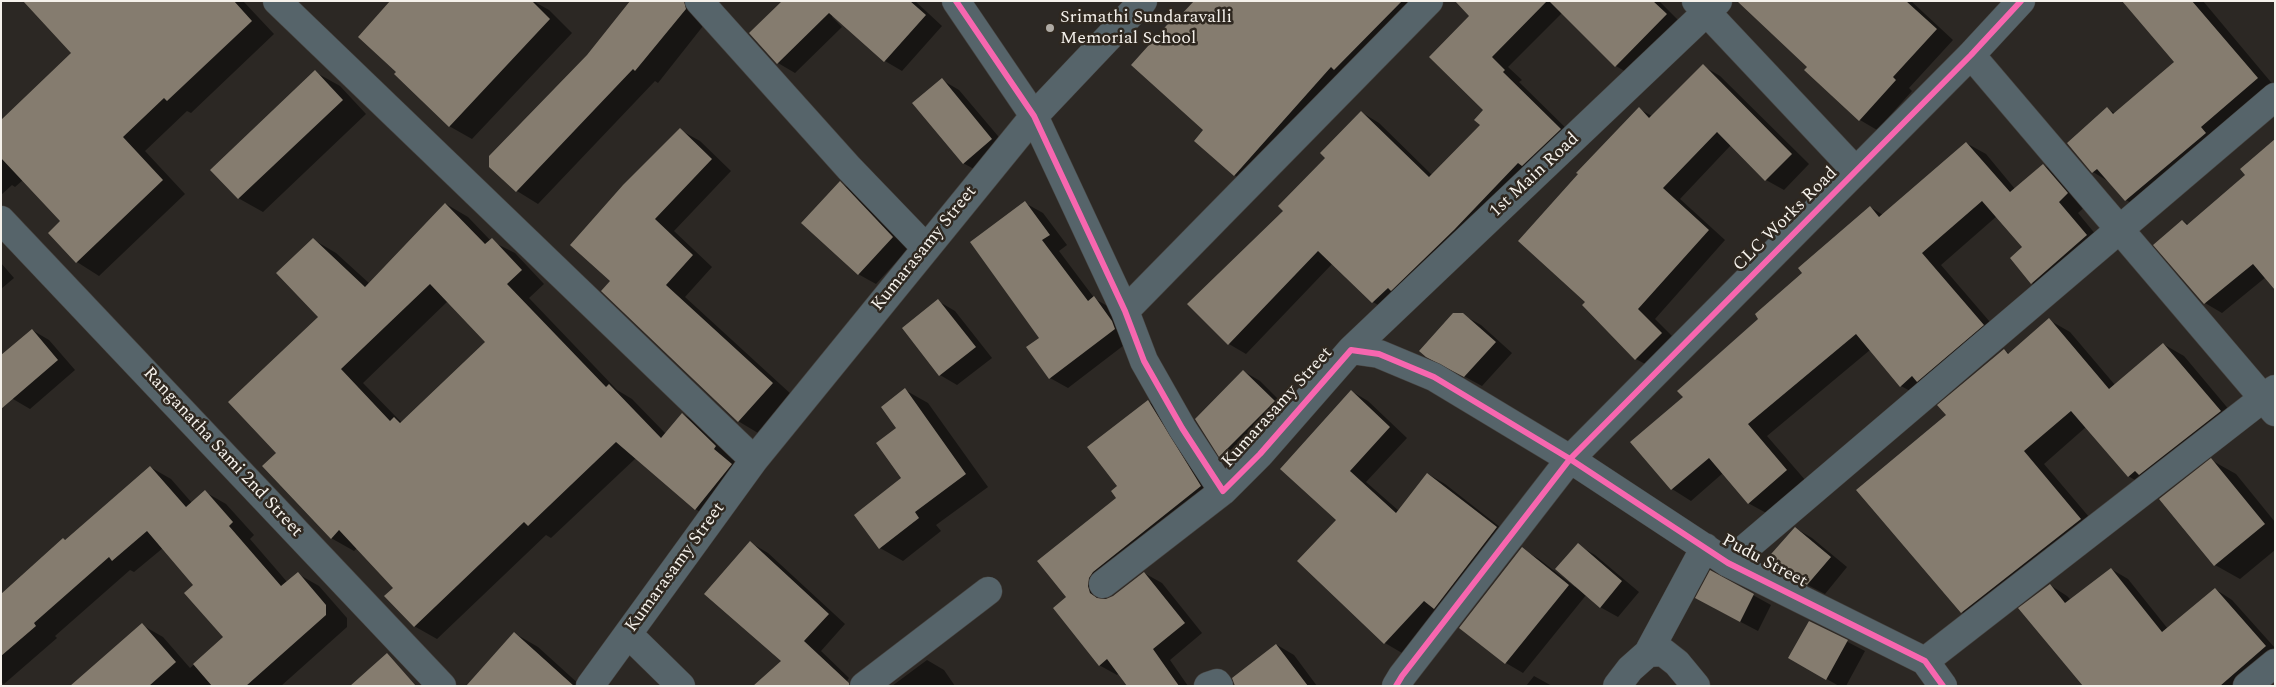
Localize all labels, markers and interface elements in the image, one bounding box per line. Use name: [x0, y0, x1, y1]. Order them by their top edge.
place label: Srimathi Sundaravalli Memorial School: [1060, 7, 1232, 50]
marker: Srimathi Sundaravalli Memorial School: [1044, 22, 1056, 34]
street label: 1st Main Road: [1486, 129, 1584, 223]
street label: CLC Works Road: [1729, 163, 1843, 277]
street label: Kumarasamy Street: [868, 182, 982, 316]
street label: Kumarasamy Street: [1218, 343, 1338, 473]
street label: Ranganatha Sami 2nd Street: [138, 364, 306, 542]
street label: Kumarasamy Street: [622, 499, 730, 637]
street label: Pudu Street: [1718, 531, 1810, 593]

